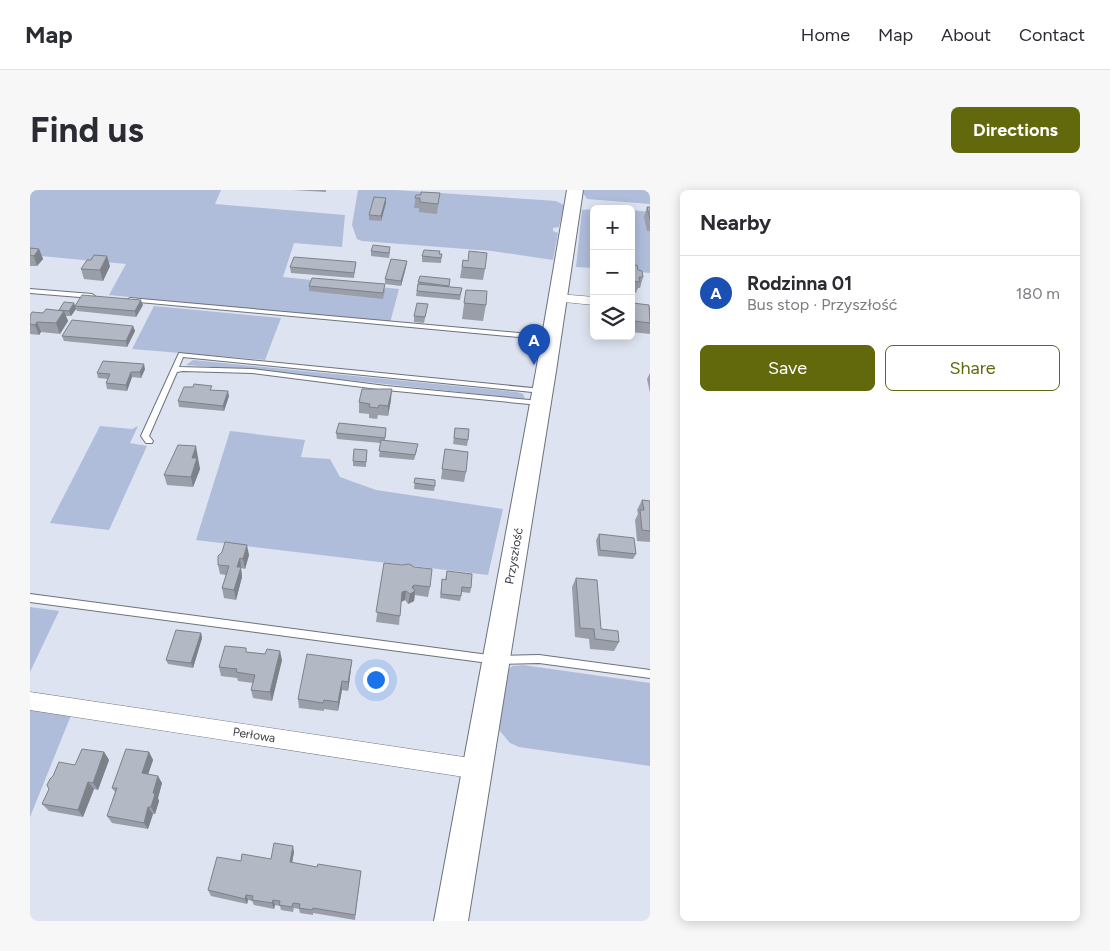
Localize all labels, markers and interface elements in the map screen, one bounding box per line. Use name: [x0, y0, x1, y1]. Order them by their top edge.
text: Map: [25, 20, 73, 49]
text: Home: [801, 24, 850, 46]
text: Map: [878, 24, 913, 46]
text: About: [941, 24, 991, 46]
text: Contact: [1019, 24, 1085, 46]
button: Directions: [951, 107, 1080, 153]
text: Find us: [30, 109, 144, 151]
map controls: [590, 205, 635, 340]
button: +: [590, 205, 635, 250]
text: Nearby: [700, 210, 771, 235]
button: −: [590, 250, 635, 295]
text: Rodzinna 01: [747, 272, 852, 295]
text: A: [710, 284, 722, 303]
text: 180 m: [1016, 284, 1060, 303]
button: layers: [590, 295, 635, 340]
text: Bus stop · Przyszłość: [747, 295, 897, 314]
pin: A: [518, 324, 550, 365]
button: Save: [700, 345, 875, 391]
button: Share: [885, 345, 1060, 391]
street label: Przyszłość: [502, 526, 526, 585]
your location: [363, 667, 389, 693]
street label: Perłowa: [232, 725, 276, 745]

